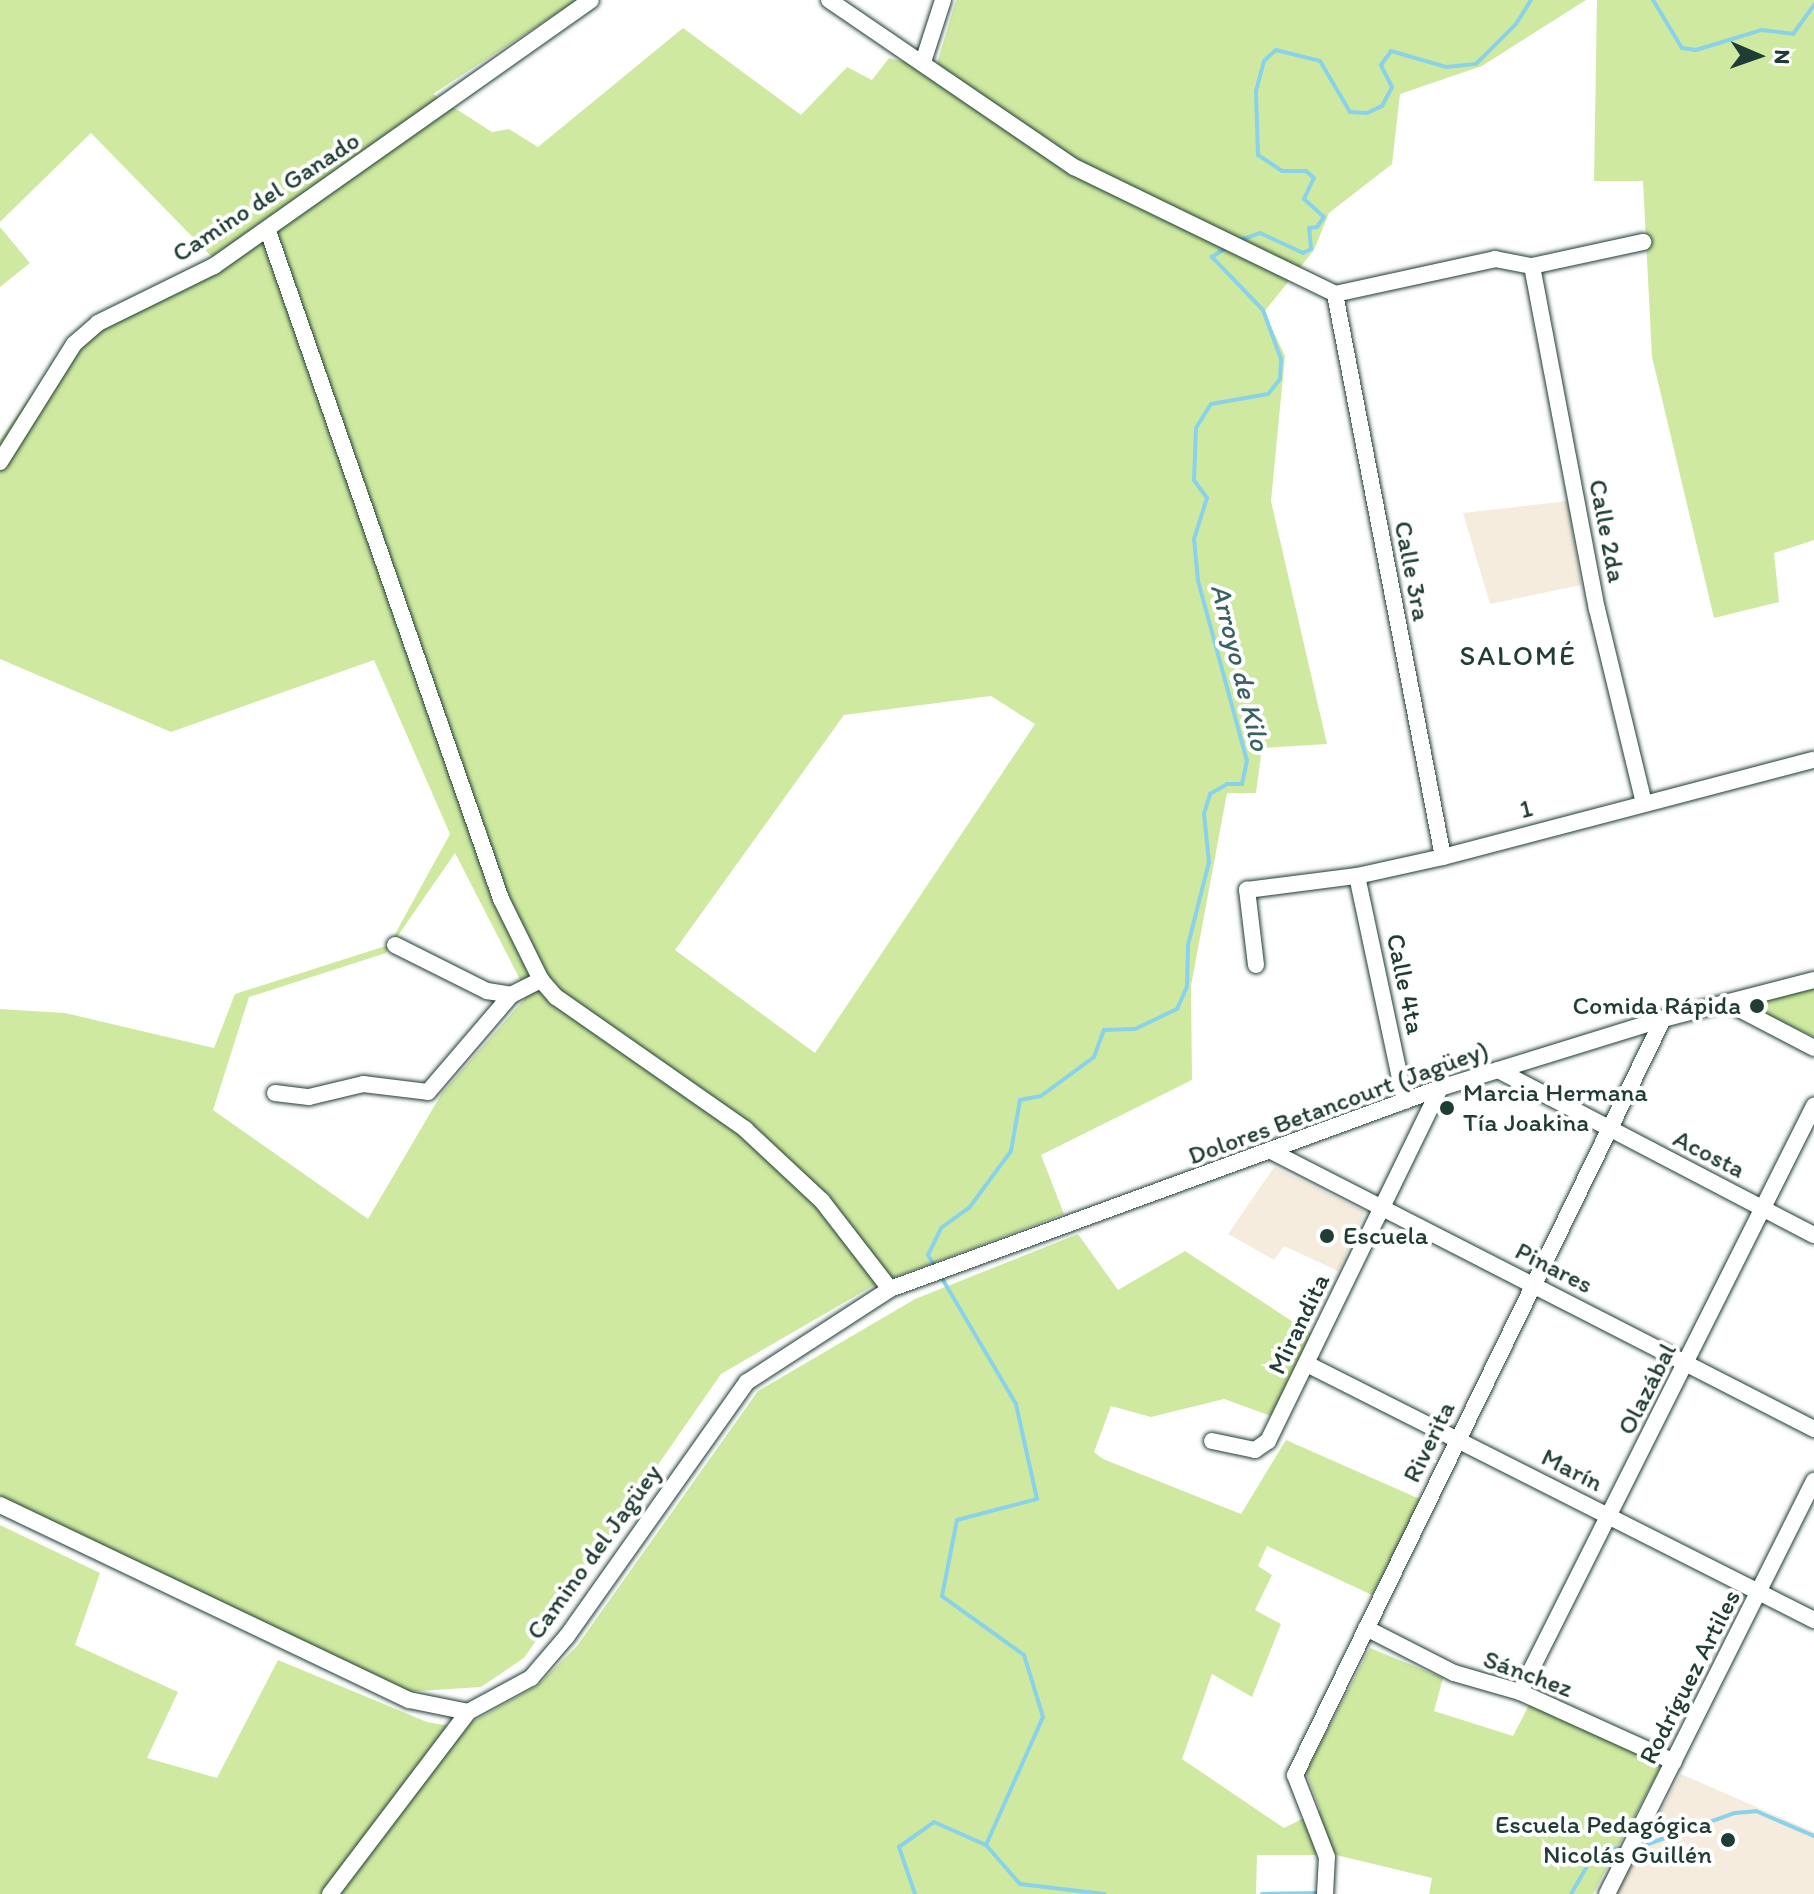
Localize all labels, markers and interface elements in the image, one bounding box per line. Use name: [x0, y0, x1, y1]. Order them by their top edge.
north arrow: [1718, 16, 1798, 96]
text: N: [1769, 49, 1796, 65]
street label: Camino del Ganado: [166, 125, 366, 269]
street label: Calle 2da: [1582, 477, 1632, 585]
street label: Calle 3ra: [1387, 518, 1437, 624]
water label: Arroyo de Kilo: [1204, 581, 1278, 753]
district label: SALOMÉ: [1459, 638, 1577, 672]
street label: 1: [1516, 792, 1536, 826]
street label: Calle 4ta: [1379, 931, 1431, 1037]
place label: Comida Rápida: [1573, 990, 1741, 1022]
marker: Comida Rápida: [1748, 997, 1766, 1015]
street label: Dolores Betancourt (Jagüey): [1184, 1034, 1492, 1172]
place label: Marcia Hermana Tía Joakina: [1463, 1077, 1648, 1138]
marker: Marcia Hermana Tía Joakina: [1438, 1099, 1456, 1117]
street label: Acosta: [1668, 1123, 1750, 1185]
place label: Escuela: [1343, 1220, 1428, 1252]
marker: Escuela: [1318, 1227, 1336, 1245]
street label: Pinares: [1510, 1235, 1598, 1301]
street label: Mirandita: [1261, 1269, 1337, 1379]
street label: Olazábal: [1611, 1338, 1683, 1440]
street label: Riverita: [1396, 1396, 1462, 1488]
street label: Marín: [1536, 1441, 1608, 1499]
street label: Camino del Jagüey: [520, 1458, 668, 1646]
street label: Rodríguez Artiles: [1632, 1584, 1748, 1770]
street label: Sánchez: [1479, 1643, 1577, 1705]
place label: Escuela Pedagógica Nicolás Guillén: [1495, 1809, 1712, 1870]
marker: Escuela Pedagógica Nicolás Guillén: [1719, 1831, 1737, 1849]

